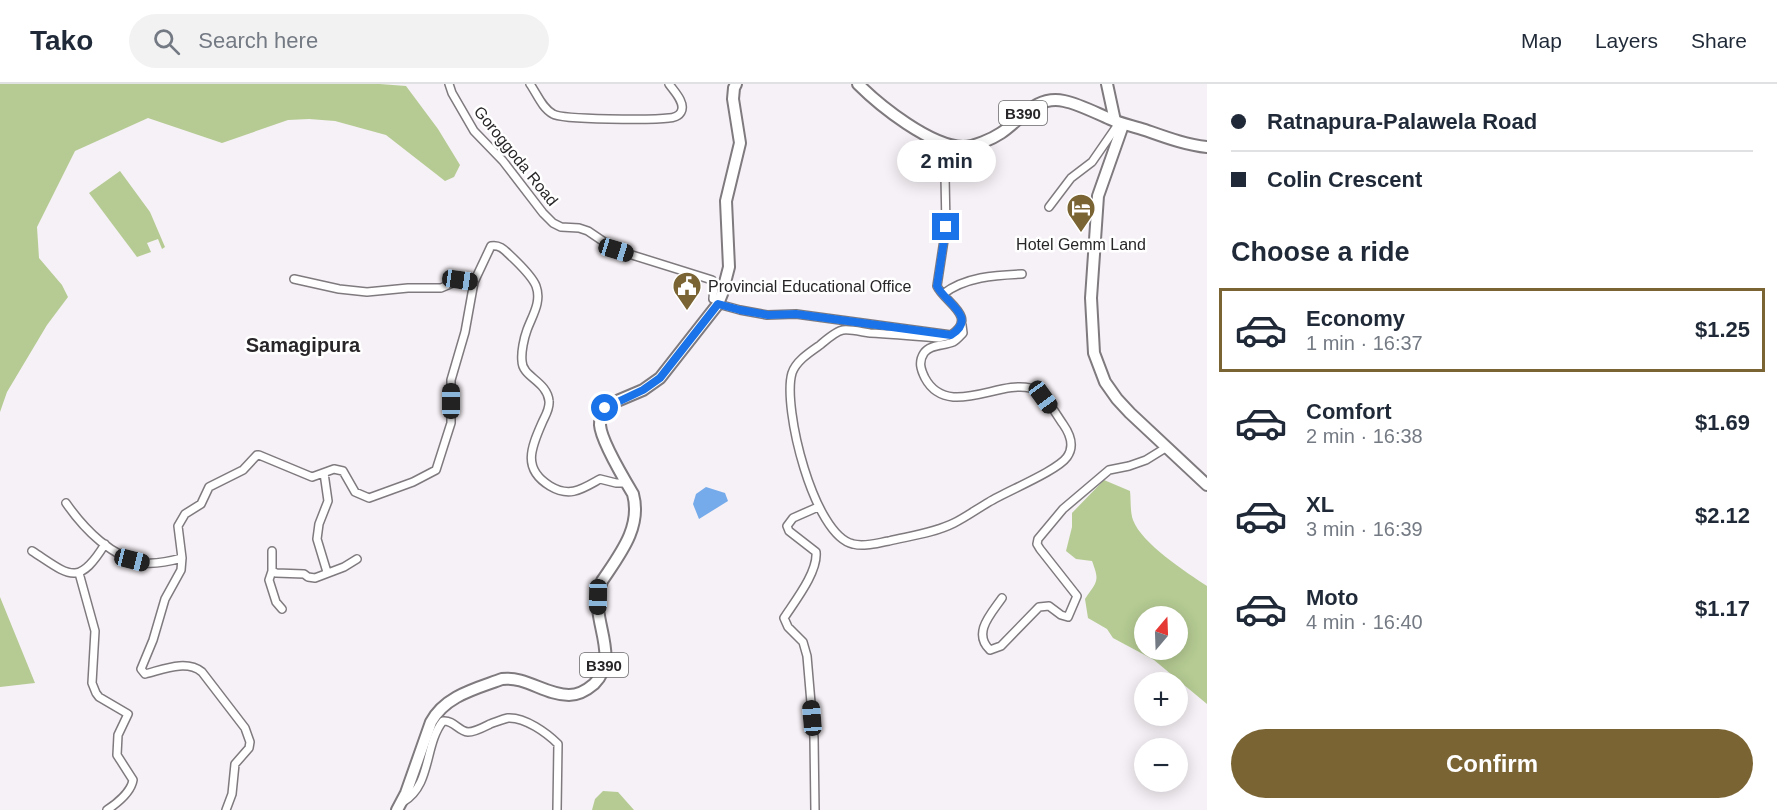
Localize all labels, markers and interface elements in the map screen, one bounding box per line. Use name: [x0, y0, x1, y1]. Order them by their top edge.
search box: [129, 14, 549, 68]
text: Tako: [30, 25, 93, 56]
icon: search: [150, 25, 183, 58]
text: Search here: [198, 28, 318, 53]
text: Map: [1521, 29, 1562, 52]
text: Layers: [1595, 29, 1658, 52]
text: Share: [1691, 29, 1747, 52]
road number: B390: [999, 101, 1047, 125]
street label: Goroggoda Road: [471, 103, 561, 209]
text: Ratnapura-Palawela Road: [1267, 109, 1537, 134]
callout: 2 min: [896, 140, 996, 182]
text: 2 min: [920, 150, 973, 172]
text: Colin Crescent: [1267, 167, 1422, 192]
hotel icon: Hotel Gemm Land: [1065, 192, 1097, 234]
route end: [932, 213, 959, 240]
car: [596, 236, 636, 264]
place label: Hotel Gemm Land: [1016, 236, 1146, 253]
text: Choose a ride: [1231, 237, 1410, 267]
car: [441, 269, 479, 291]
public building icon: Provincial Educational Office: [671, 270, 703, 312]
place label: Provincial Educational Office: [708, 278, 911, 295]
icon: car: [1234, 303, 1288, 357]
text: Economy: [1306, 306, 1405, 331]
text: $1.25: [1695, 317, 1750, 342]
text: 1 min · 16:37: [1306, 332, 1423, 354]
district label: Samagipura: [246, 334, 361, 356]
car: [1025, 377, 1061, 417]
car: [442, 383, 460, 419]
route start: [591, 394, 618, 421]
icon: car: [1234, 396, 1288, 450]
text: Comfort: [1306, 399, 1392, 424]
text: $1.69: [1695, 410, 1750, 435]
text: 2 min · 16:38: [1306, 425, 1423, 447]
icon: car: [1234, 489, 1288, 543]
text: XL: [1306, 492, 1334, 517]
text: $2.12: [1695, 503, 1750, 528]
text: 3 min · 16:39: [1306, 518, 1423, 540]
car: [112, 547, 152, 573]
car: [589, 579, 607, 615]
icon: car: [1234, 582, 1288, 636]
text: Moto: [1306, 585, 1359, 610]
text: $1.17: [1695, 596, 1750, 621]
north arrow: [1134, 606, 1188, 660]
map controls: [1134, 606, 1188, 792]
text: 4 min · 16:40: [1306, 611, 1423, 633]
road number: B390: [580, 653, 628, 677]
button: +: [1134, 672, 1188, 726]
car: [801, 699, 823, 737]
button: Confirm: [1231, 729, 1753, 798]
button: −: [1134, 738, 1188, 792]

